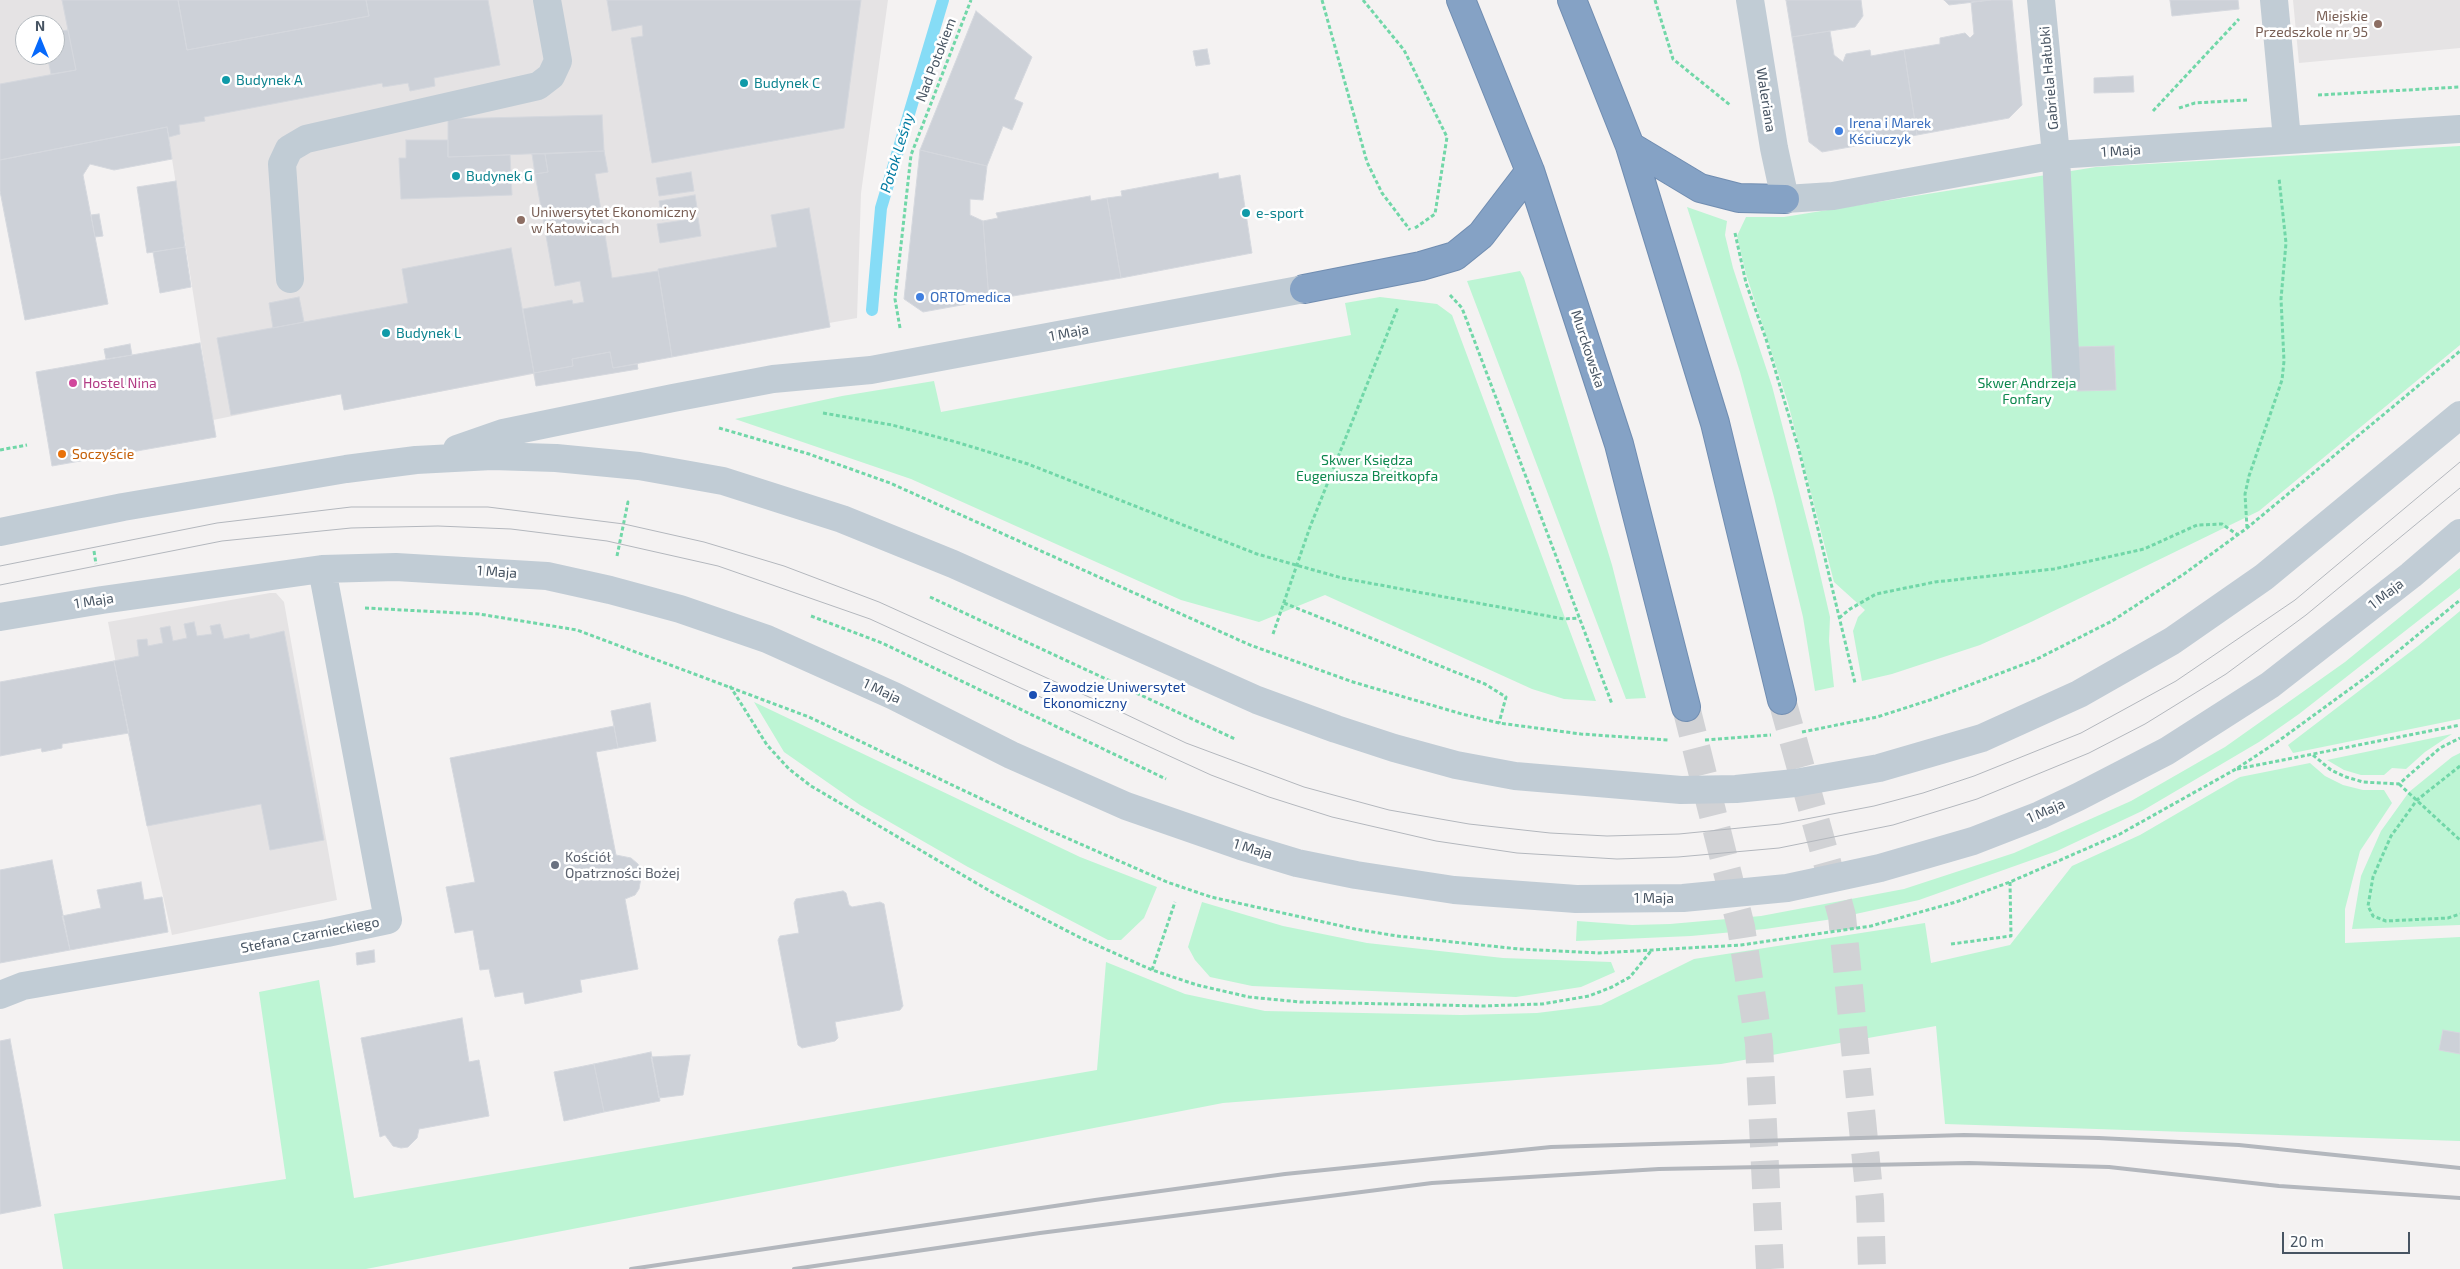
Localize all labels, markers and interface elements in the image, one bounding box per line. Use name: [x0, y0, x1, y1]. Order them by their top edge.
place label: Miejskie Przedszkole nr 95: [2255, 8, 2368, 40]
north arrow: [15, 15, 65, 65]
street label: Nad Potokiem: [912, 16, 960, 104]
text: N: [35, 17, 45, 34]
marker: Miejskie Przedszkole nr 95: [2372, 18, 2384, 30]
street label: Gabriela Hałubki: [2036, 25, 2062, 131]
street label: Waleriana: [1753, 67, 1779, 133]
place label: Budynek A: [236, 72, 303, 88]
marker: Budynek A: [220, 74, 232, 86]
place label: Budynek C: [754, 75, 820, 91]
marker: Budynek C: [738, 77, 750, 89]
water label: Potok Leśny: [876, 111, 918, 195]
place label: Irena i Marek Kściuczyk: [1849, 115, 1931, 148]
marker: Irena i Marek Kściuczyk: [1833, 125, 1845, 137]
street label: 1 Maja: [2101, 141, 2141, 161]
place label: Budynek G: [466, 168, 533, 184]
marker: Budynek G: [450, 170, 462, 182]
place label: Uniwersytet Ekonomiczny w Katowicach: [531, 204, 696, 236]
place label: e-sport: [1256, 205, 1304, 221]
marker: e-sport: [1240, 207, 1252, 219]
marker: Uniwersytet Ekonomiczny w Katowicach: [515, 214, 527, 226]
place label: ORTOmedica: [930, 289, 1011, 305]
marker: ORTOmedica: [914, 291, 926, 303]
street label: Murckowska: [1568, 308, 1608, 390]
street label: 1 Maja: [1048, 321, 1090, 345]
place label: Budynek L: [396, 325, 461, 341]
marker: Budynek L: [380, 327, 392, 339]
place label: Hostel Nina: [83, 375, 157, 391]
park label: Skwer Andrzeja Fonfary: [1977, 375, 2077, 408]
marker: Hostel Nina: [67, 377, 79, 389]
place label: Soczyście: [72, 446, 134, 462]
marker: Soczyście: [56, 448, 68, 460]
park label: Skwer Księdza Eugeniusza Breitkopfa: [1296, 452, 1438, 484]
street label: 1 Maja: [477, 562, 517, 582]
street label: 1 Maja: [2365, 575, 2407, 613]
street label: 1 Maja: [73, 590, 115, 612]
street label: 1 Maja: [860, 675, 904, 707]
place label: Zawodzie Uniwersytet Ekonomiczny: [1043, 679, 1186, 712]
marker: Zawodzie Uniwersytet Ekonomiczny: [1027, 689, 1039, 701]
street label: 1 Maja: [2024, 795, 2068, 827]
street label: 1 Maja: [1231, 835, 1275, 863]
place label: Kościół Opatrzności Bożej: [565, 849, 680, 882]
marker: Kościół Opatrzności Bożej: [549, 859, 561, 871]
street label: 1 Maja: [1634, 890, 1674, 906]
street label: Stefana Czarnieckiego: [239, 913, 381, 957]
scale bar: [2285, 1222, 2412, 1254]
text: 20 m: [2290, 1232, 2324, 1250]

